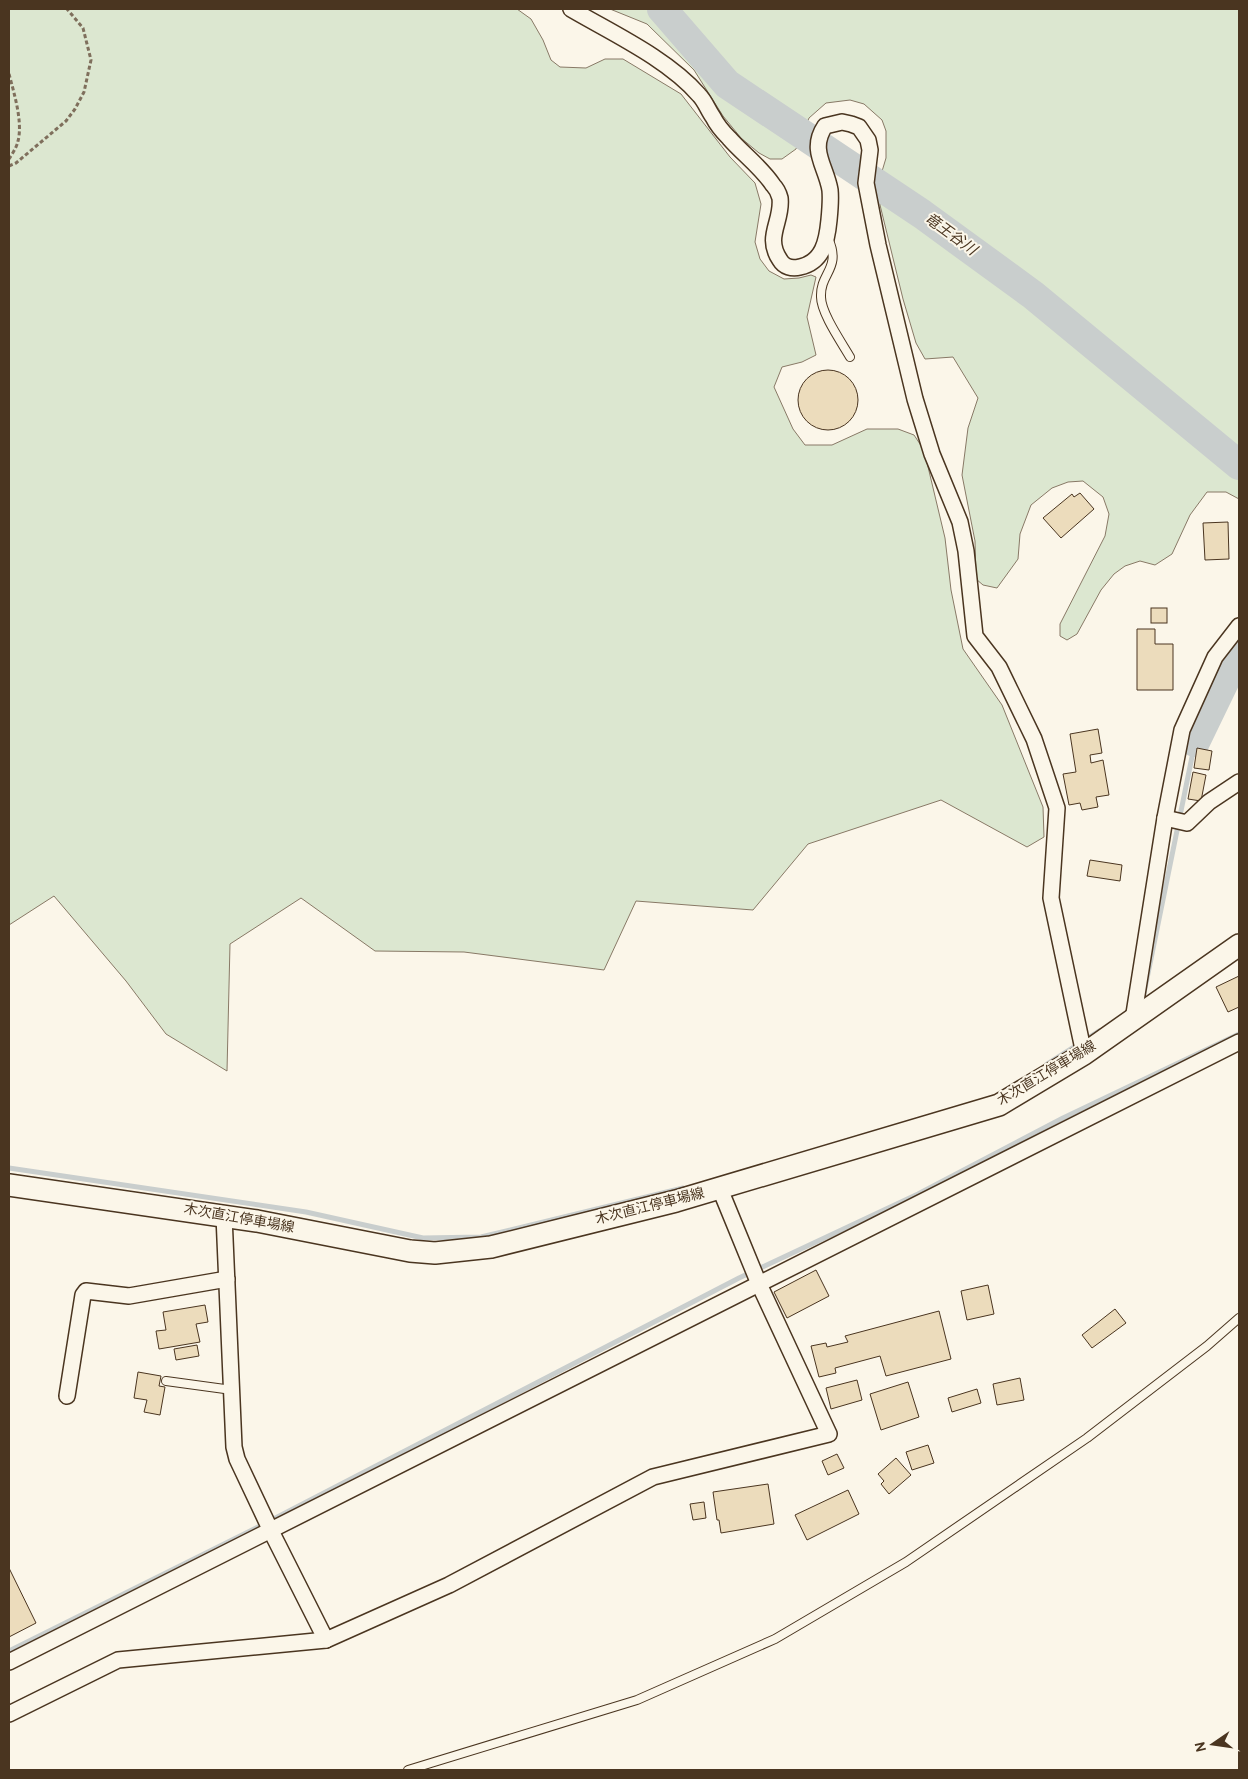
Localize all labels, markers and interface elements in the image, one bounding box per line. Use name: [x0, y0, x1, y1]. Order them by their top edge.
water label: 竜王谷川: [920, 210, 981, 261]
street label: 木次直江停車場線: [994, 1037, 1099, 1110]
street label: 木次直江停車場線: [593, 1184, 706, 1229]
street label: 木次直江停車場線: [182, 1200, 296, 1237]
north arrow: [1188, 1719, 1238, 1769]
text: N: [1192, 1740, 1211, 1753]

